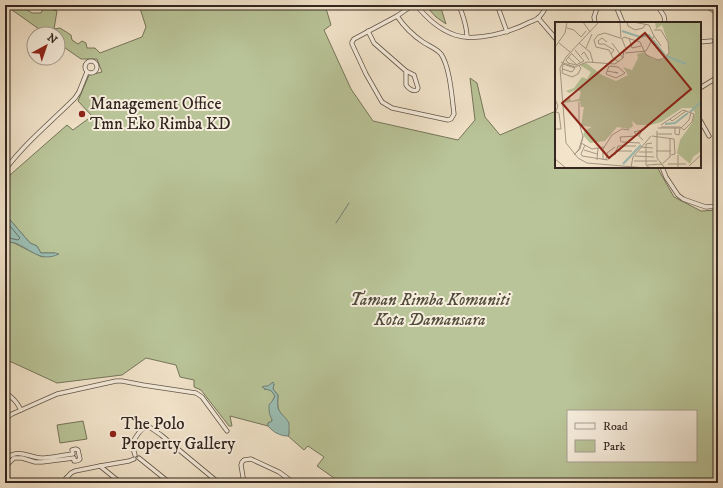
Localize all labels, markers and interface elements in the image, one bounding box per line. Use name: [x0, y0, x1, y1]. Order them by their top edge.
inset map: [555, 22, 701, 168]
north arrow: [26, 26, 66, 66]
text: N: [44, 31, 60, 47]
place label: Management Office Tmn Eko Rimba KD: [90, 93, 231, 135]
marker: Management Office Tmn Eko Rimba KD: [77, 109, 87, 119]
park label: Taman Rimba Komuniti Kota Damansara: [350, 289, 512, 331]
legend: [567, 410, 697, 462]
place label: The Polo Property Gallery: [121, 413, 236, 455]
text: Road: [603, 419, 628, 434]
marker: The Polo Property Gallery: [108, 429, 118, 439]
text: Park: [603, 439, 625, 454]

